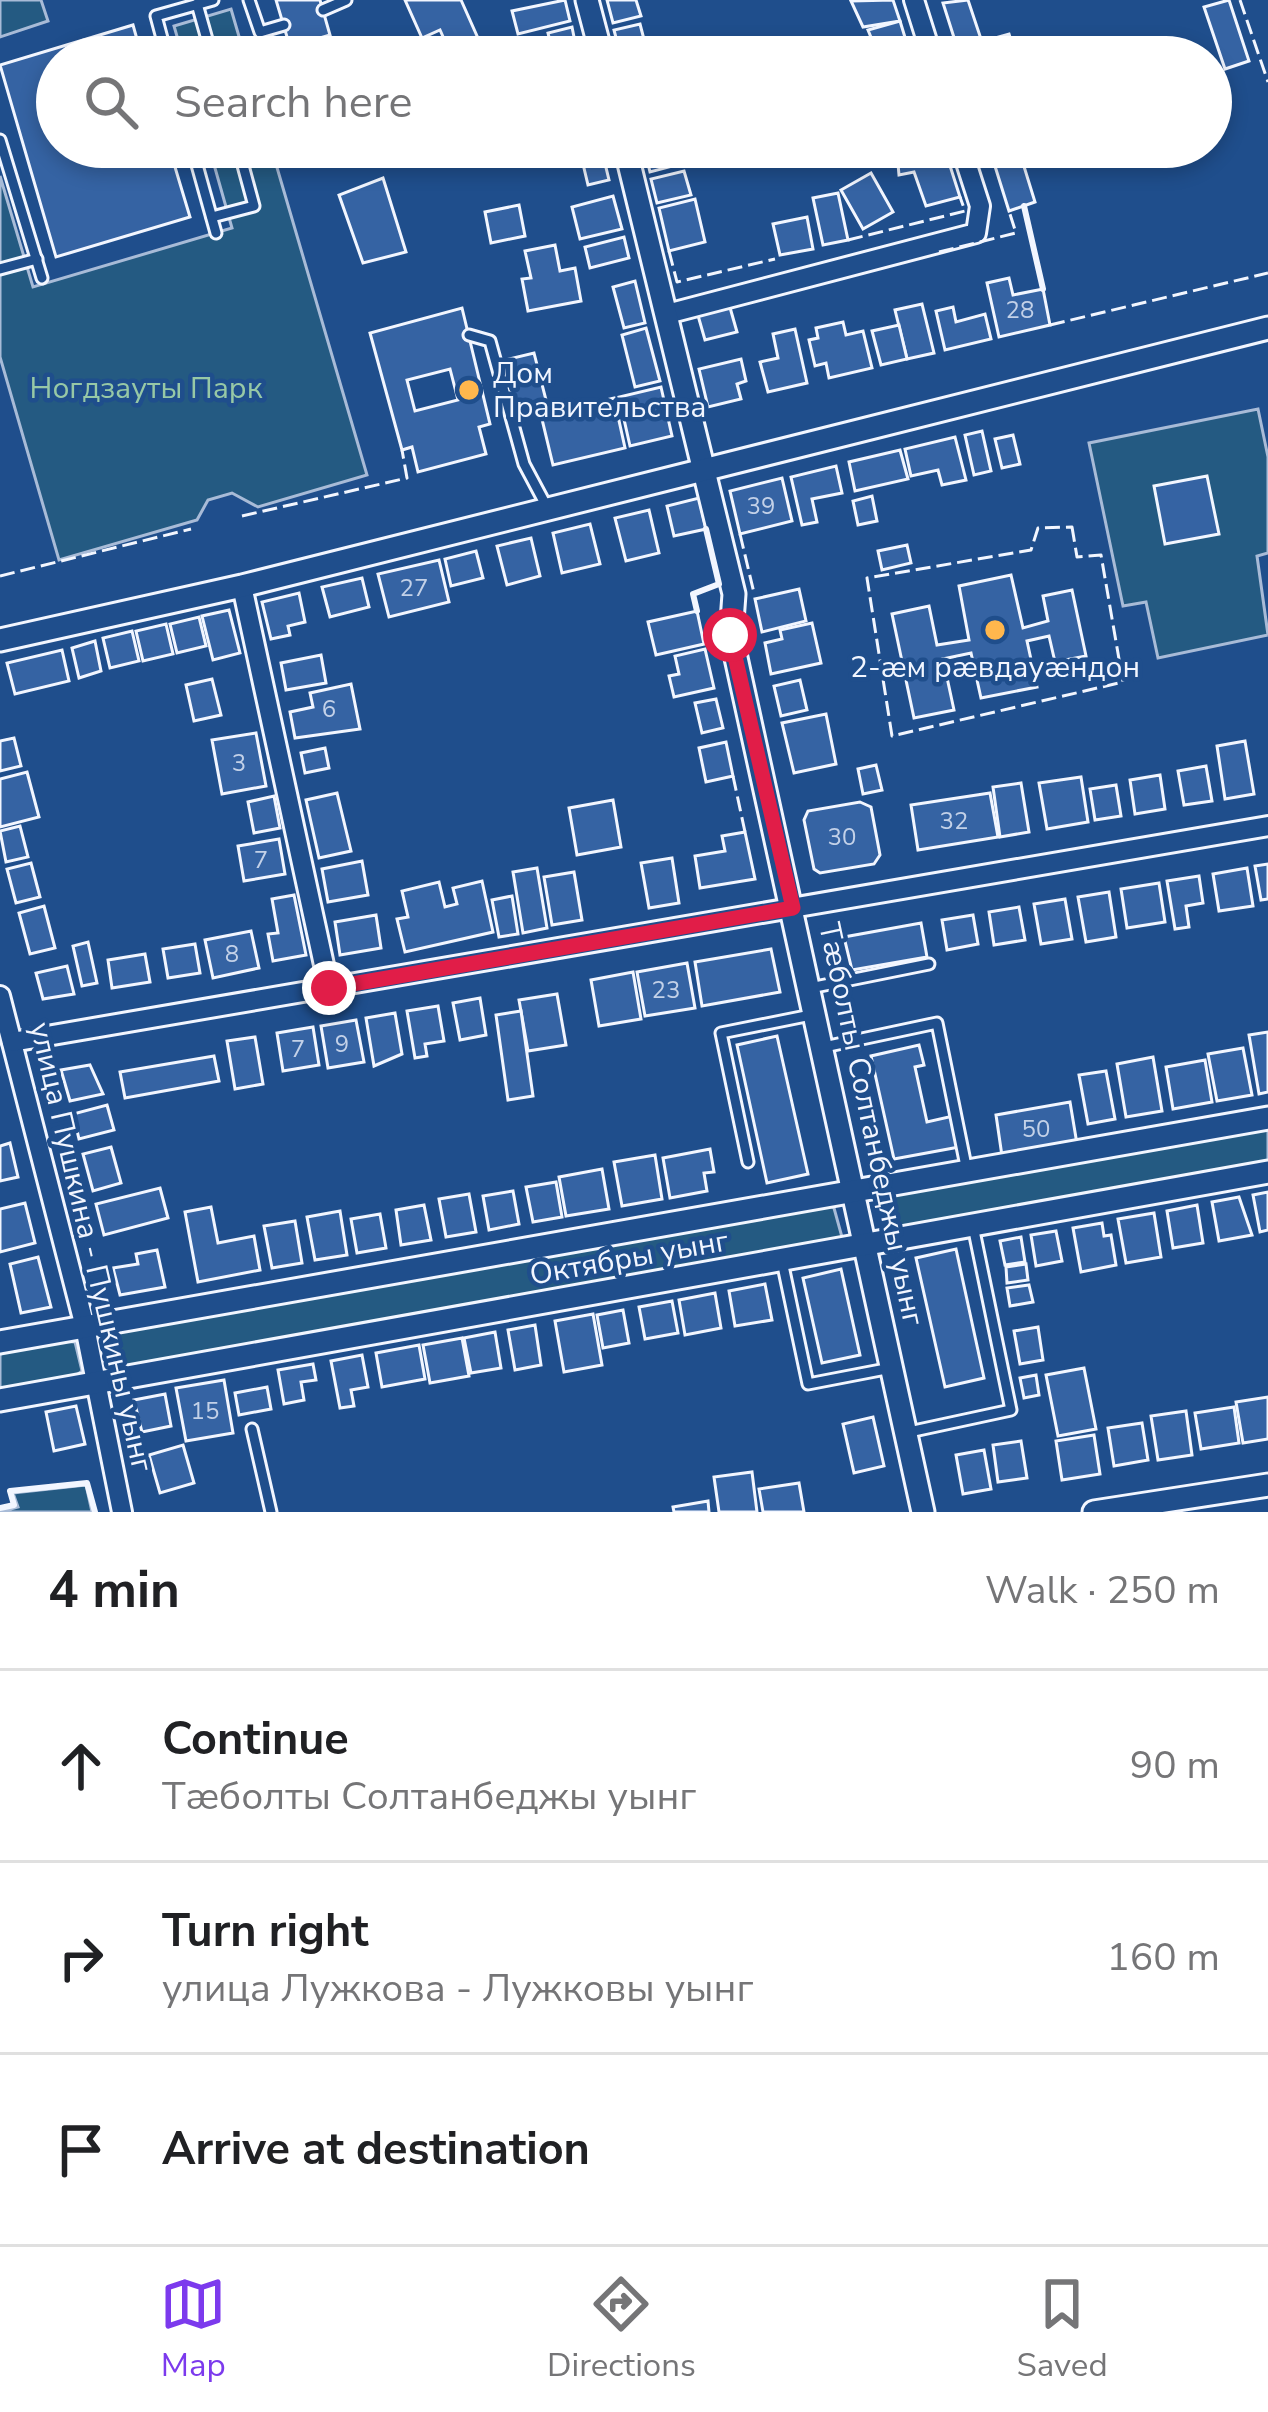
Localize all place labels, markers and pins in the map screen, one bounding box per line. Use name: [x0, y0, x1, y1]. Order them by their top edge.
place label: Дом Правительства: [493, 353, 707, 428]
marker: Дом Правительства: [456, 377, 482, 403]
marker: 2-æм рӕвдауӕндон: [982, 617, 1008, 643]
place label: 2-æм рӕвдауӕндон: [850, 647, 1140, 688]

